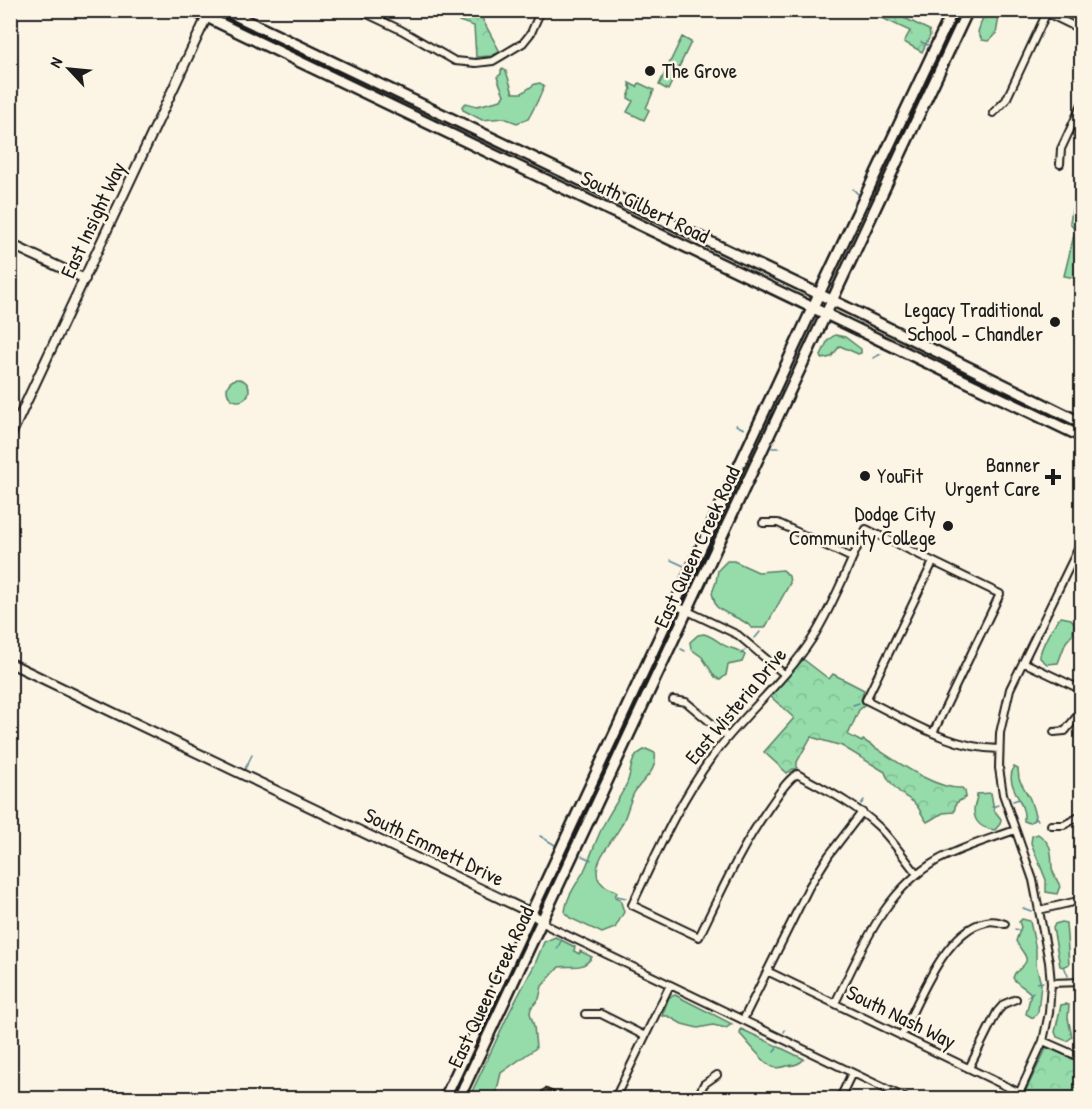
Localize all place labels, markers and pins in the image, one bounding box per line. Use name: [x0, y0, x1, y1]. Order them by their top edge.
place label: The Grove: [662, 56, 737, 85]
marker: The Grove: [643, 64, 657, 78]
place label: Legacy Traditional School - Chandler: [905, 295, 1043, 348]
marker: Legacy Traditional School - Chandler: [1048, 315, 1062, 329]
place label: Banner Urgent Care: [945, 450, 1040, 503]
place label: YouFit: [877, 461, 924, 490]
marker: Banner Urgent Care: [1044, 468, 1062, 486]
marker: YouFit: [858, 469, 872, 483]
place label: Dodge City Community College: [789, 499, 936, 552]
marker: Dodge City Community College: [941, 519, 955, 533]

